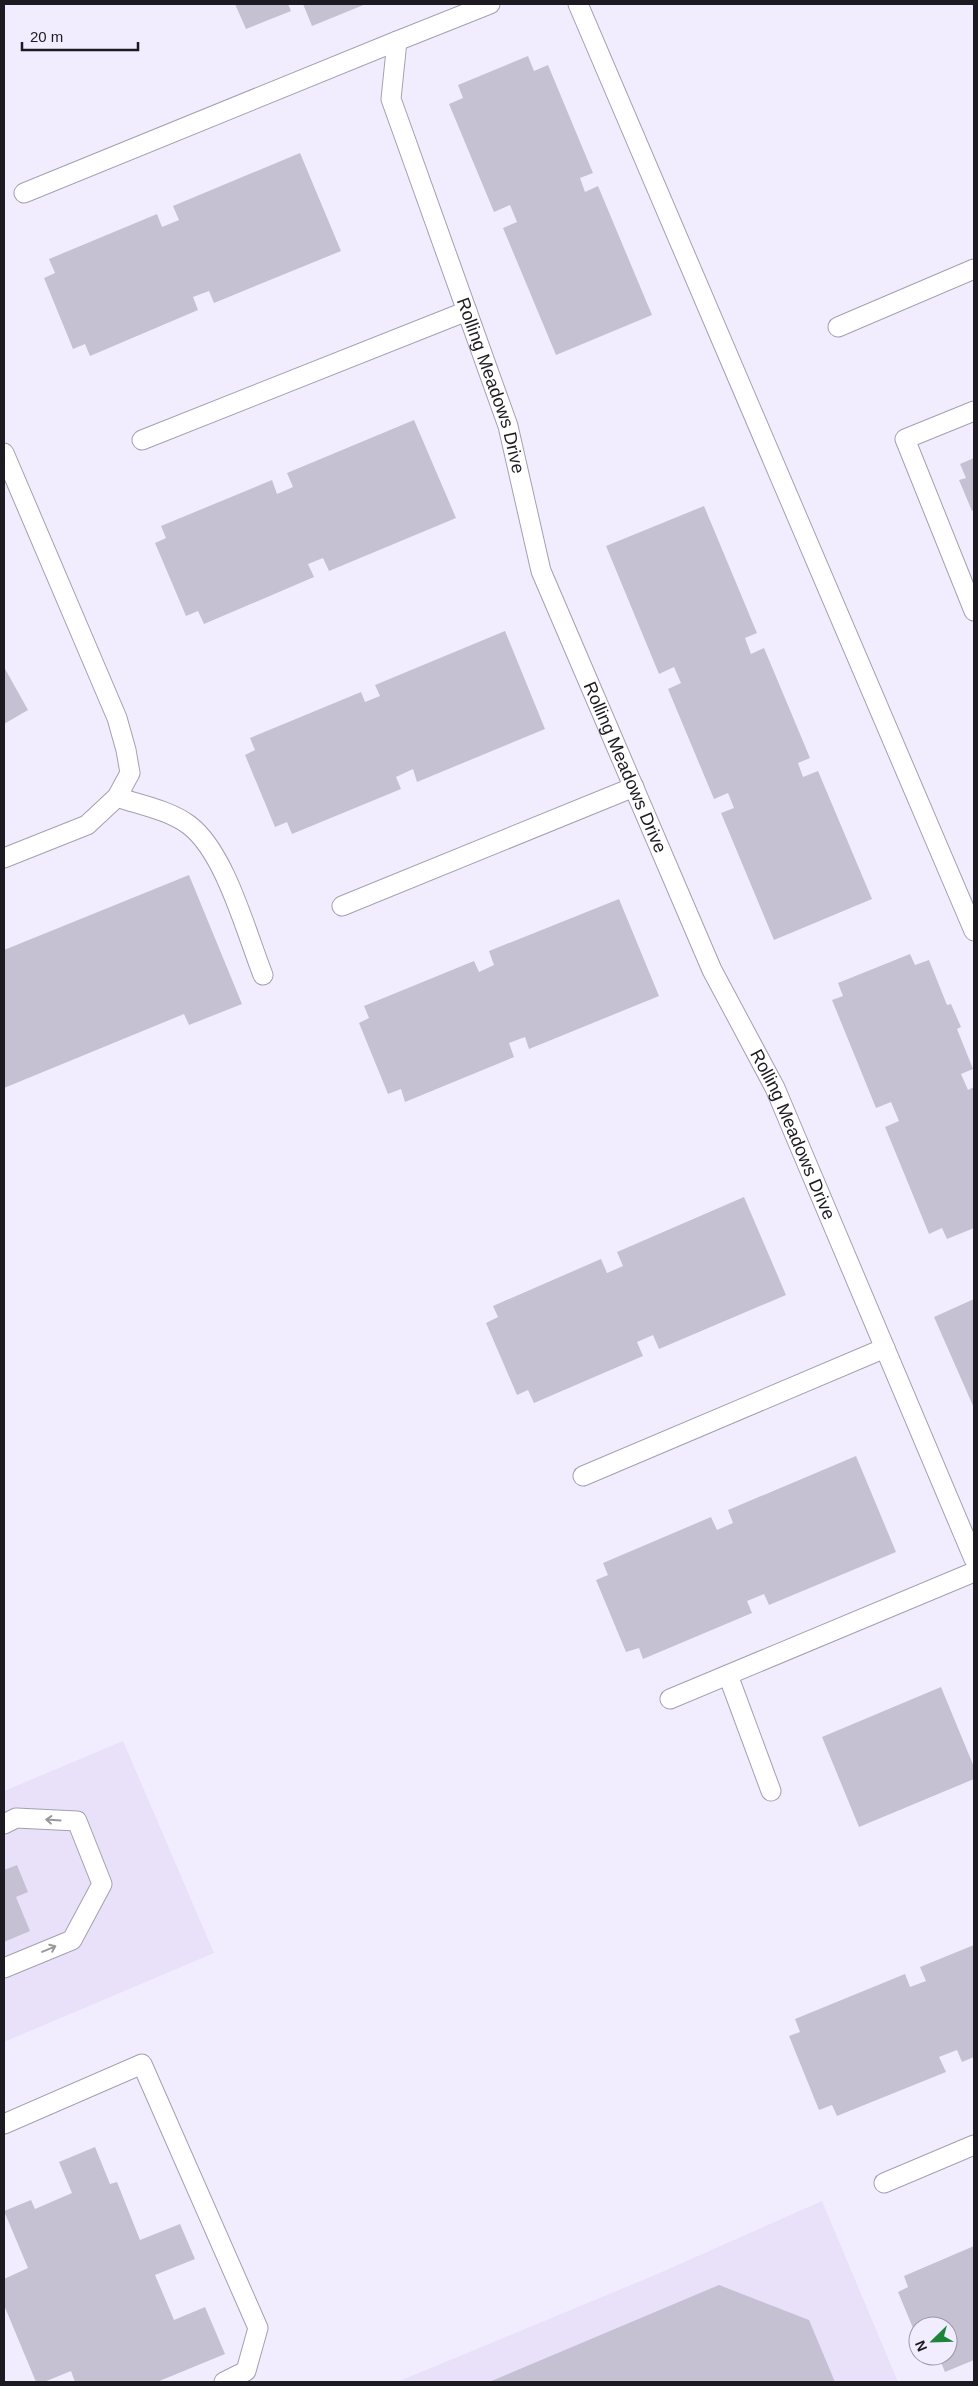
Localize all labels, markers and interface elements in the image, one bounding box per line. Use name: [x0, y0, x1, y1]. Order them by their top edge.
scale bar: [22, 20, 139, 52]
text: 20 m: [30, 28, 63, 45]
street label: Rolling Meadows Drive: [453, 295, 528, 475]
street label: Rolling Meadows Drive: [580, 679, 671, 856]
street label: Rolling Meadows Drive: [746, 1046, 839, 1223]
one-way arrow: [45, 1815, 61, 1824]
one-way arrow: [41, 1944, 56, 1954]
north arrow: [908, 2316, 958, 2366]
text: N: [912, 2338, 930, 2354]

